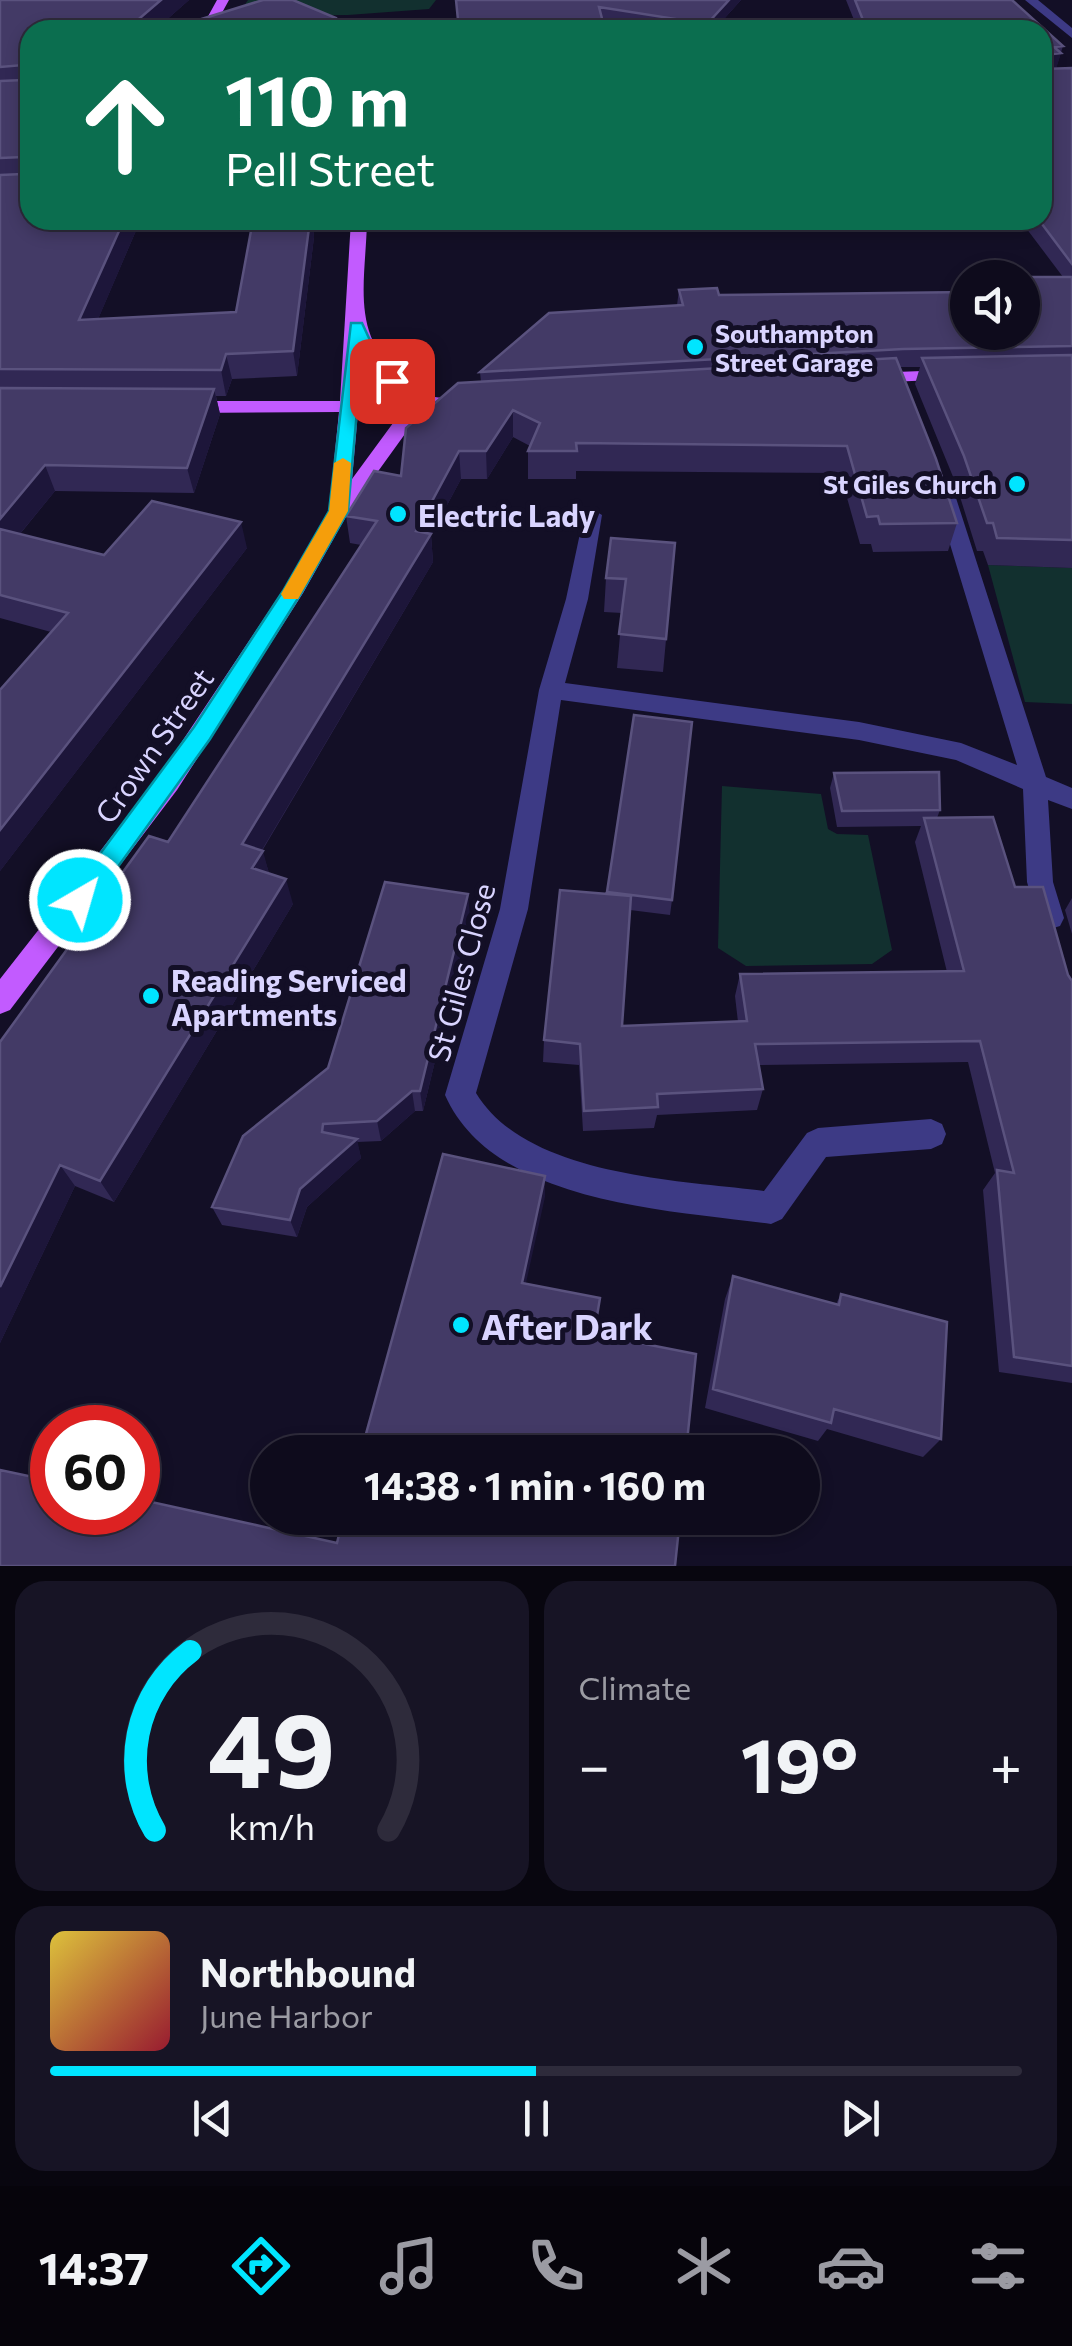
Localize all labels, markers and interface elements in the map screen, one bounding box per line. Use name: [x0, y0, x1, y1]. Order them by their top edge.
text: 110 m: [225, 55, 409, 140]
icon: ahead: [60, 60, 190, 190]
text: Pell Street: [225, 140, 435, 195]
map controls: [950, 260, 1040, 350]
button: sound: [950, 260, 1040, 350]
place label: Southampton Street Garage: [715, 318, 874, 377]
marker: Southampton Street Garage: [684, 336, 706, 358]
pin: [350, 339, 435, 424]
icon: arrive: [365, 354, 420, 409]
place label: St Giles Church: [823, 469, 997, 499]
marker: St Giles Church: [1006, 473, 1028, 495]
place label: Electric Lady: [418, 496, 596, 533]
marker: Electric Lady: [387, 503, 409, 525]
street label: Crown Street: [86, 660, 220, 830]
position arrow: [28, 848, 132, 952]
street label: St Giles Close: [418, 879, 502, 1065]
place label: Reading Serviced Apartments: [171, 961, 406, 1032]
marker: Reading Serviced Apartments: [140, 985, 162, 1007]
place label: After Dark: [481, 1304, 653, 1347]
marker: After Dark: [450, 1314, 472, 1336]
speed limit sign: 60: [30, 1405, 160, 1535]
text: 14:38 · 1 min · 160 m: [364, 1461, 706, 1508]
text: Climate: [579, 1667, 691, 1707]
text: 49: [208, 1682, 336, 1809]
text: 19°: [741, 1717, 859, 1808]
text: −: [579, 1730, 610, 1797]
text: +: [990, 1730, 1022, 1797]
text: km/h: [228, 1804, 315, 1847]
text: Northbound: [200, 1948, 416, 1995]
text: June Harbor: [200, 1995, 373, 2035]
icon: previous: [185, 2091, 240, 2146]
icon: pause: [509, 2091, 564, 2146]
icon: next: [833, 2091, 888, 2146]
icon: directions: [226, 2231, 296, 2301]
icon: music: [374, 2231, 444, 2301]
icon: phone: [521, 2231, 591, 2301]
icon: climate: [669, 2231, 739, 2301]
icon: car: [816, 2231, 886, 2301]
icon: filters: [963, 2231, 1033, 2301]
text: 14:37: [39, 2239, 149, 2294]

